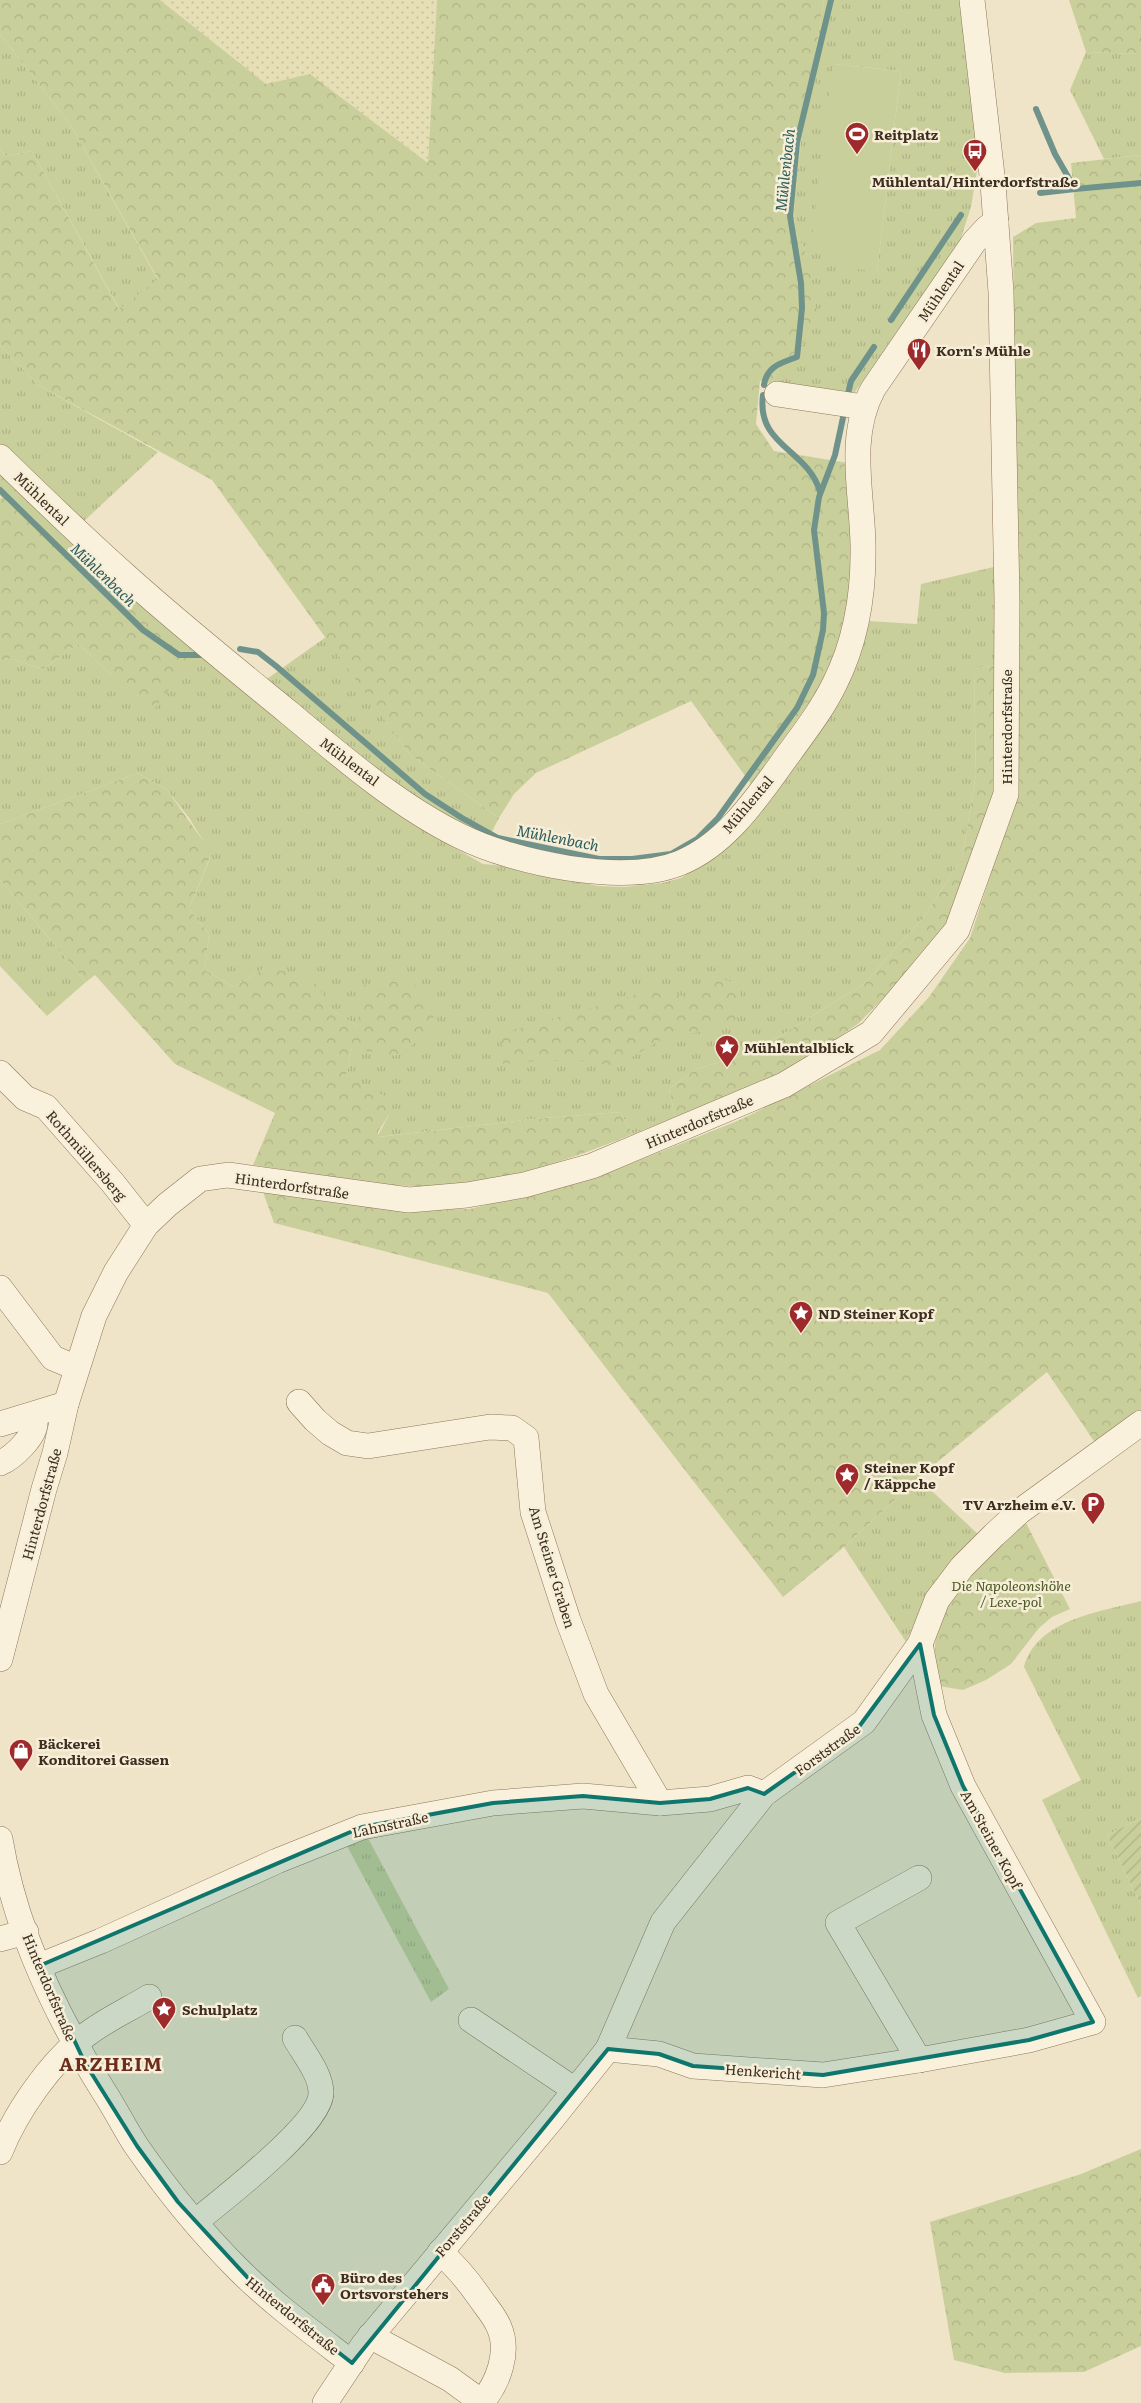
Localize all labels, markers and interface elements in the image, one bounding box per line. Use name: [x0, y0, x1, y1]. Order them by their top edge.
sports icon: Reitplatz: [844, 121, 870, 155]
place label: Reitplatz: [874, 124, 939, 144]
water label: Mühlenbach: [768, 127, 800, 213]
bus stop icon: Mühlental/Hinterdorfstraße: [962, 138, 988, 172]
place label: Mühlental/Hinterdorfstraße: [872, 171, 1078, 191]
street label: Mühlental: [912, 256, 968, 326]
restaurant icon: Korn's Mühle: [906, 337, 932, 371]
place label: Korn's Mühle: [936, 340, 1031, 360]
street label: Mühlental: [10, 466, 74, 530]
water label: Mühlenbach: [66, 537, 142, 611]
street label: Hinterdorfstraße: [996, 669, 1016, 785]
street label: Mühlental: [316, 732, 384, 790]
street label: Mühlental: [717, 771, 777, 837]
water label: Mühlenbach: [515, 818, 601, 856]
place icon: Mühlentalblick: [714, 1034, 740, 1068]
place label: Mühlentalblick: [744, 1037, 855, 1057]
street label: Hinterdorfstraße: [642, 1089, 756, 1153]
street label: Rothmüllersberg: [42, 1106, 132, 1205]
street label: Hinterdorfstraße: [234, 1167, 350, 1203]
place icon: ND Steiner Kopf: [788, 1300, 814, 1334]
place label: ND Steiner Kopf: [818, 1303, 935, 1323]
street label: Hinterdorfstraße: [16, 1446, 66, 1562]
place label: Steiner Kopf / Käppche: [864, 1457, 956, 1493]
place icon: Steiner Kopf / Käppche: [834, 1462, 860, 1496]
parking icon: TV Arzheim e.V.: [1080, 1491, 1106, 1525]
place label: TV Arzheim e.V.: [962, 1494, 1076, 1514]
street label: Am Steiner Graben: [525, 1503, 581, 1631]
park label: Die Napoleonshöhe / Lexe-pol: [951, 1575, 1071, 1611]
street label: Forststraße: [790, 1718, 864, 1780]
place label: Bäckerei Konditorei Gassen: [38, 1733, 169, 1769]
shop icon: Bäckerei Konditorei Gassen: [8, 1738, 34, 1772]
street label: Am Steiner Kopf: [957, 1786, 1028, 1893]
street label: Lahnstraße: [350, 1806, 430, 1842]
street label: Hinterdorfstraße: [18, 1930, 82, 2044]
place icon: Schulplatz: [151, 1996, 177, 2030]
place label: Schulplatz: [182, 1999, 258, 2019]
district label: ARZHEIM: [59, 2049, 163, 2077]
street label: Henkericht: [724, 2058, 802, 2084]
street label: Forststraße: [430, 2189, 494, 2261]
place label: Büro des Ortsvorstehers: [340, 2267, 448, 2303]
street label: Hinterdorfstraße: [242, 2271, 344, 2359]
public building icon: Büro des Ortsvorstehers: [310, 2272, 336, 2306]

